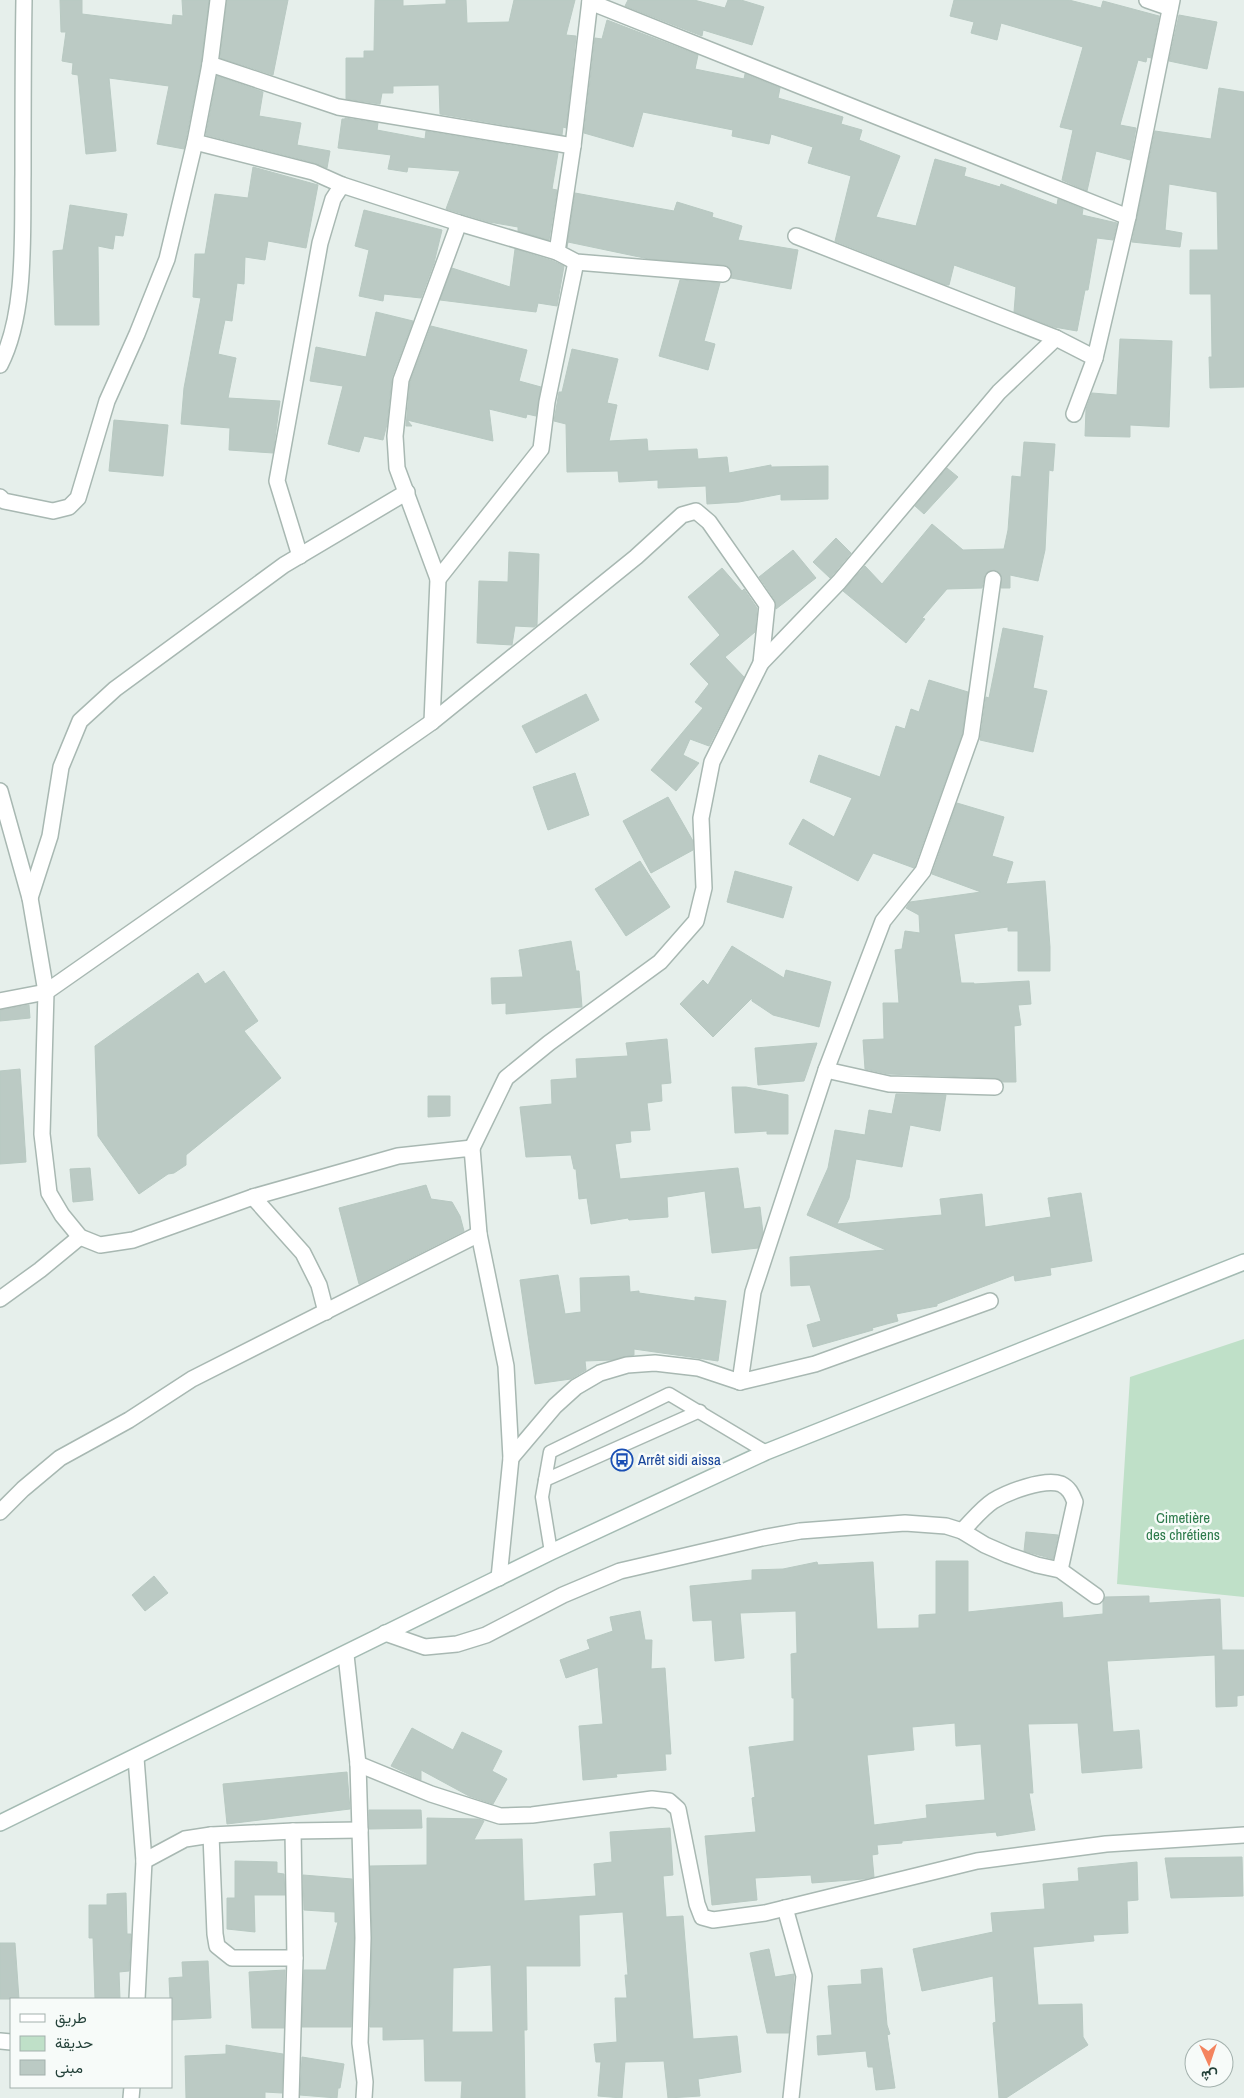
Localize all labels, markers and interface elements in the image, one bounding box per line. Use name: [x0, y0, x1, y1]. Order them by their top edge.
bus stop icon: Arrêt sidi aissa: [610, 1448, 634, 1472]
place label: Arrêt sidi aissa: [637, 1449, 721, 1470]
park label: Cimetière des chrétiens: [1146, 1507, 1220, 1545]
legend: [10, 1998, 172, 2088]
text: طريق: [55, 2007, 87, 2028]
text: حديقة: [55, 2032, 93, 2053]
north arrow: [1184, 2038, 1234, 2088]
text: مبنى: [55, 2057, 83, 2078]
text: ش: [1201, 2067, 1219, 2085]

